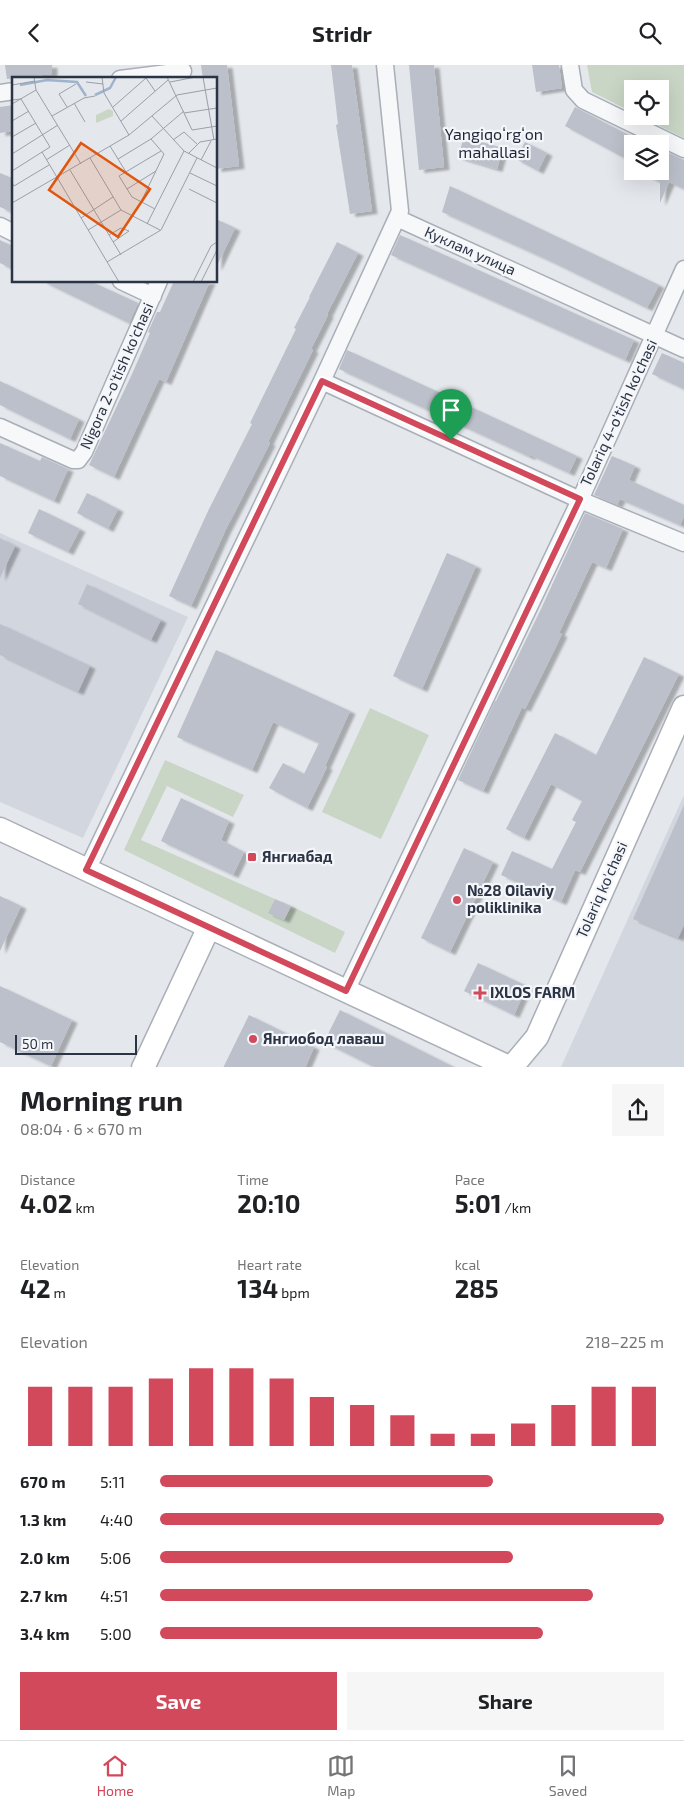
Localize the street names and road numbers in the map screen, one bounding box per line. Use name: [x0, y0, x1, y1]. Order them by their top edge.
street label: Куклам улица: [422, 222, 519, 279]
street label: Nigora 2-o'tish ko'chasi: [76, 300, 157, 452]
street label: Tolariq 4-o'tish ko'chasi: [576, 336, 660, 489]
street label: Tolariq ko'chasi: [572, 838, 630, 941]

